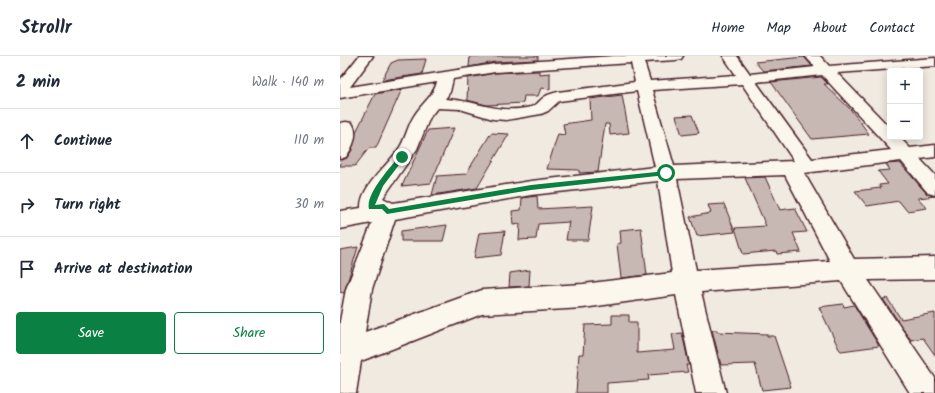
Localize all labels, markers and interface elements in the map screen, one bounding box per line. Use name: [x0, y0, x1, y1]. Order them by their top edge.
text: Strollr: [20, 13, 72, 43]
text: Home: [711, 17, 745, 39]
text: Map: [767, 17, 791, 39]
text: About: [813, 17, 847, 39]
text: Contact: [869, 17, 915, 39]
map controls: [887, 68, 923, 140]
button: +: [887, 68, 923, 104]
text: 2 min: [16, 69, 60, 96]
text: Walk · 140 m: [252, 72, 324, 93]
button: −: [887, 104, 923, 140]
text: Continue: [54, 129, 112, 153]
icon: ahead: [16, 130, 38, 152]
text: 110 m: [294, 130, 324, 151]
route end: [393, 148, 411, 166]
route start: [657, 164, 675, 182]
text: Turn right: [54, 193, 121, 217]
icon: right: [16, 194, 38, 216]
text: 30 m: [295, 194, 324, 215]
text: Arrive at destination: [54, 257, 193, 281]
icon: arrive: [16, 258, 38, 280]
button: Save: [16, 312, 166, 354]
button: Share: [174, 312, 324, 354]

